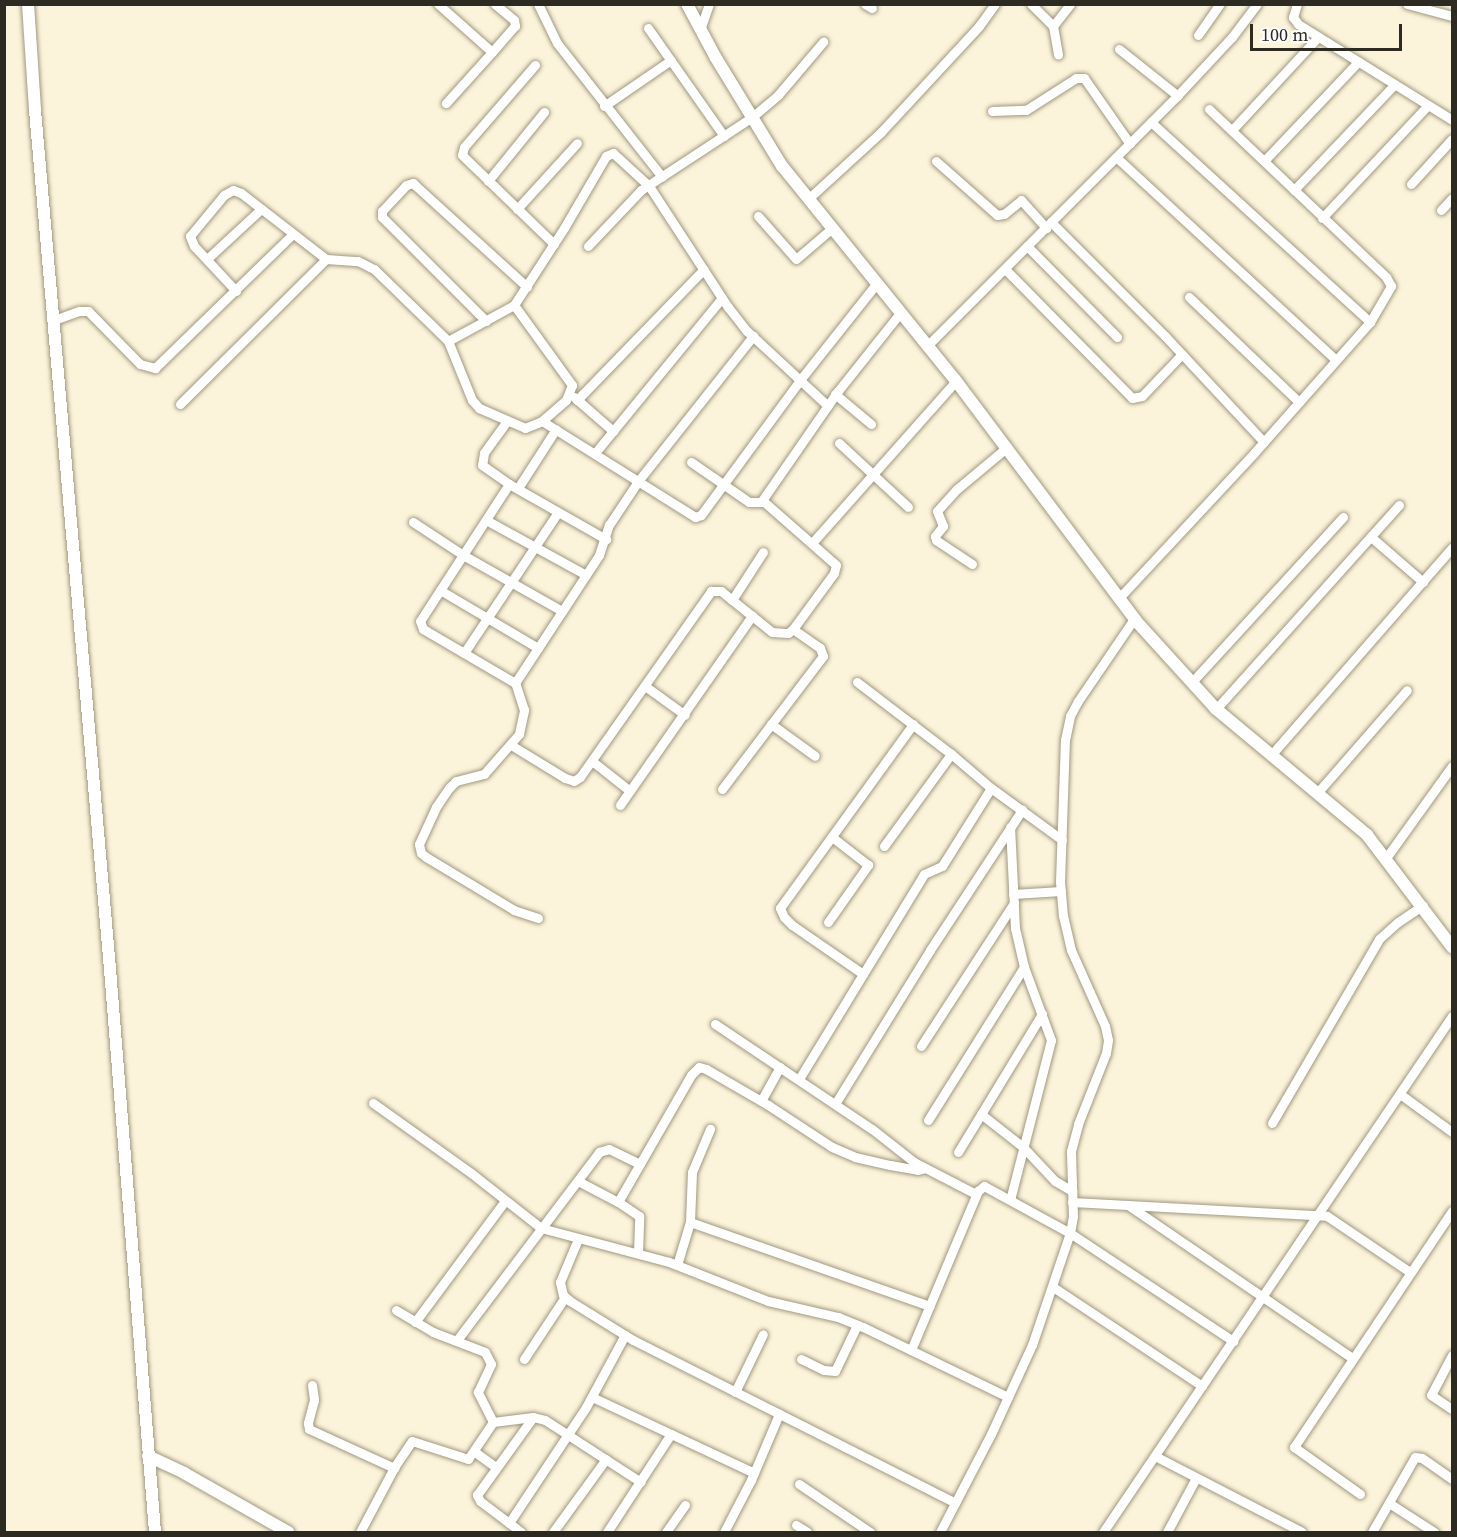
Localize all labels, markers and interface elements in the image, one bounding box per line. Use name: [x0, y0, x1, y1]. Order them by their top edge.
scale bar: [1253, 12, 1404, 50]
text: 100 m: [1261, 22, 1308, 47]

